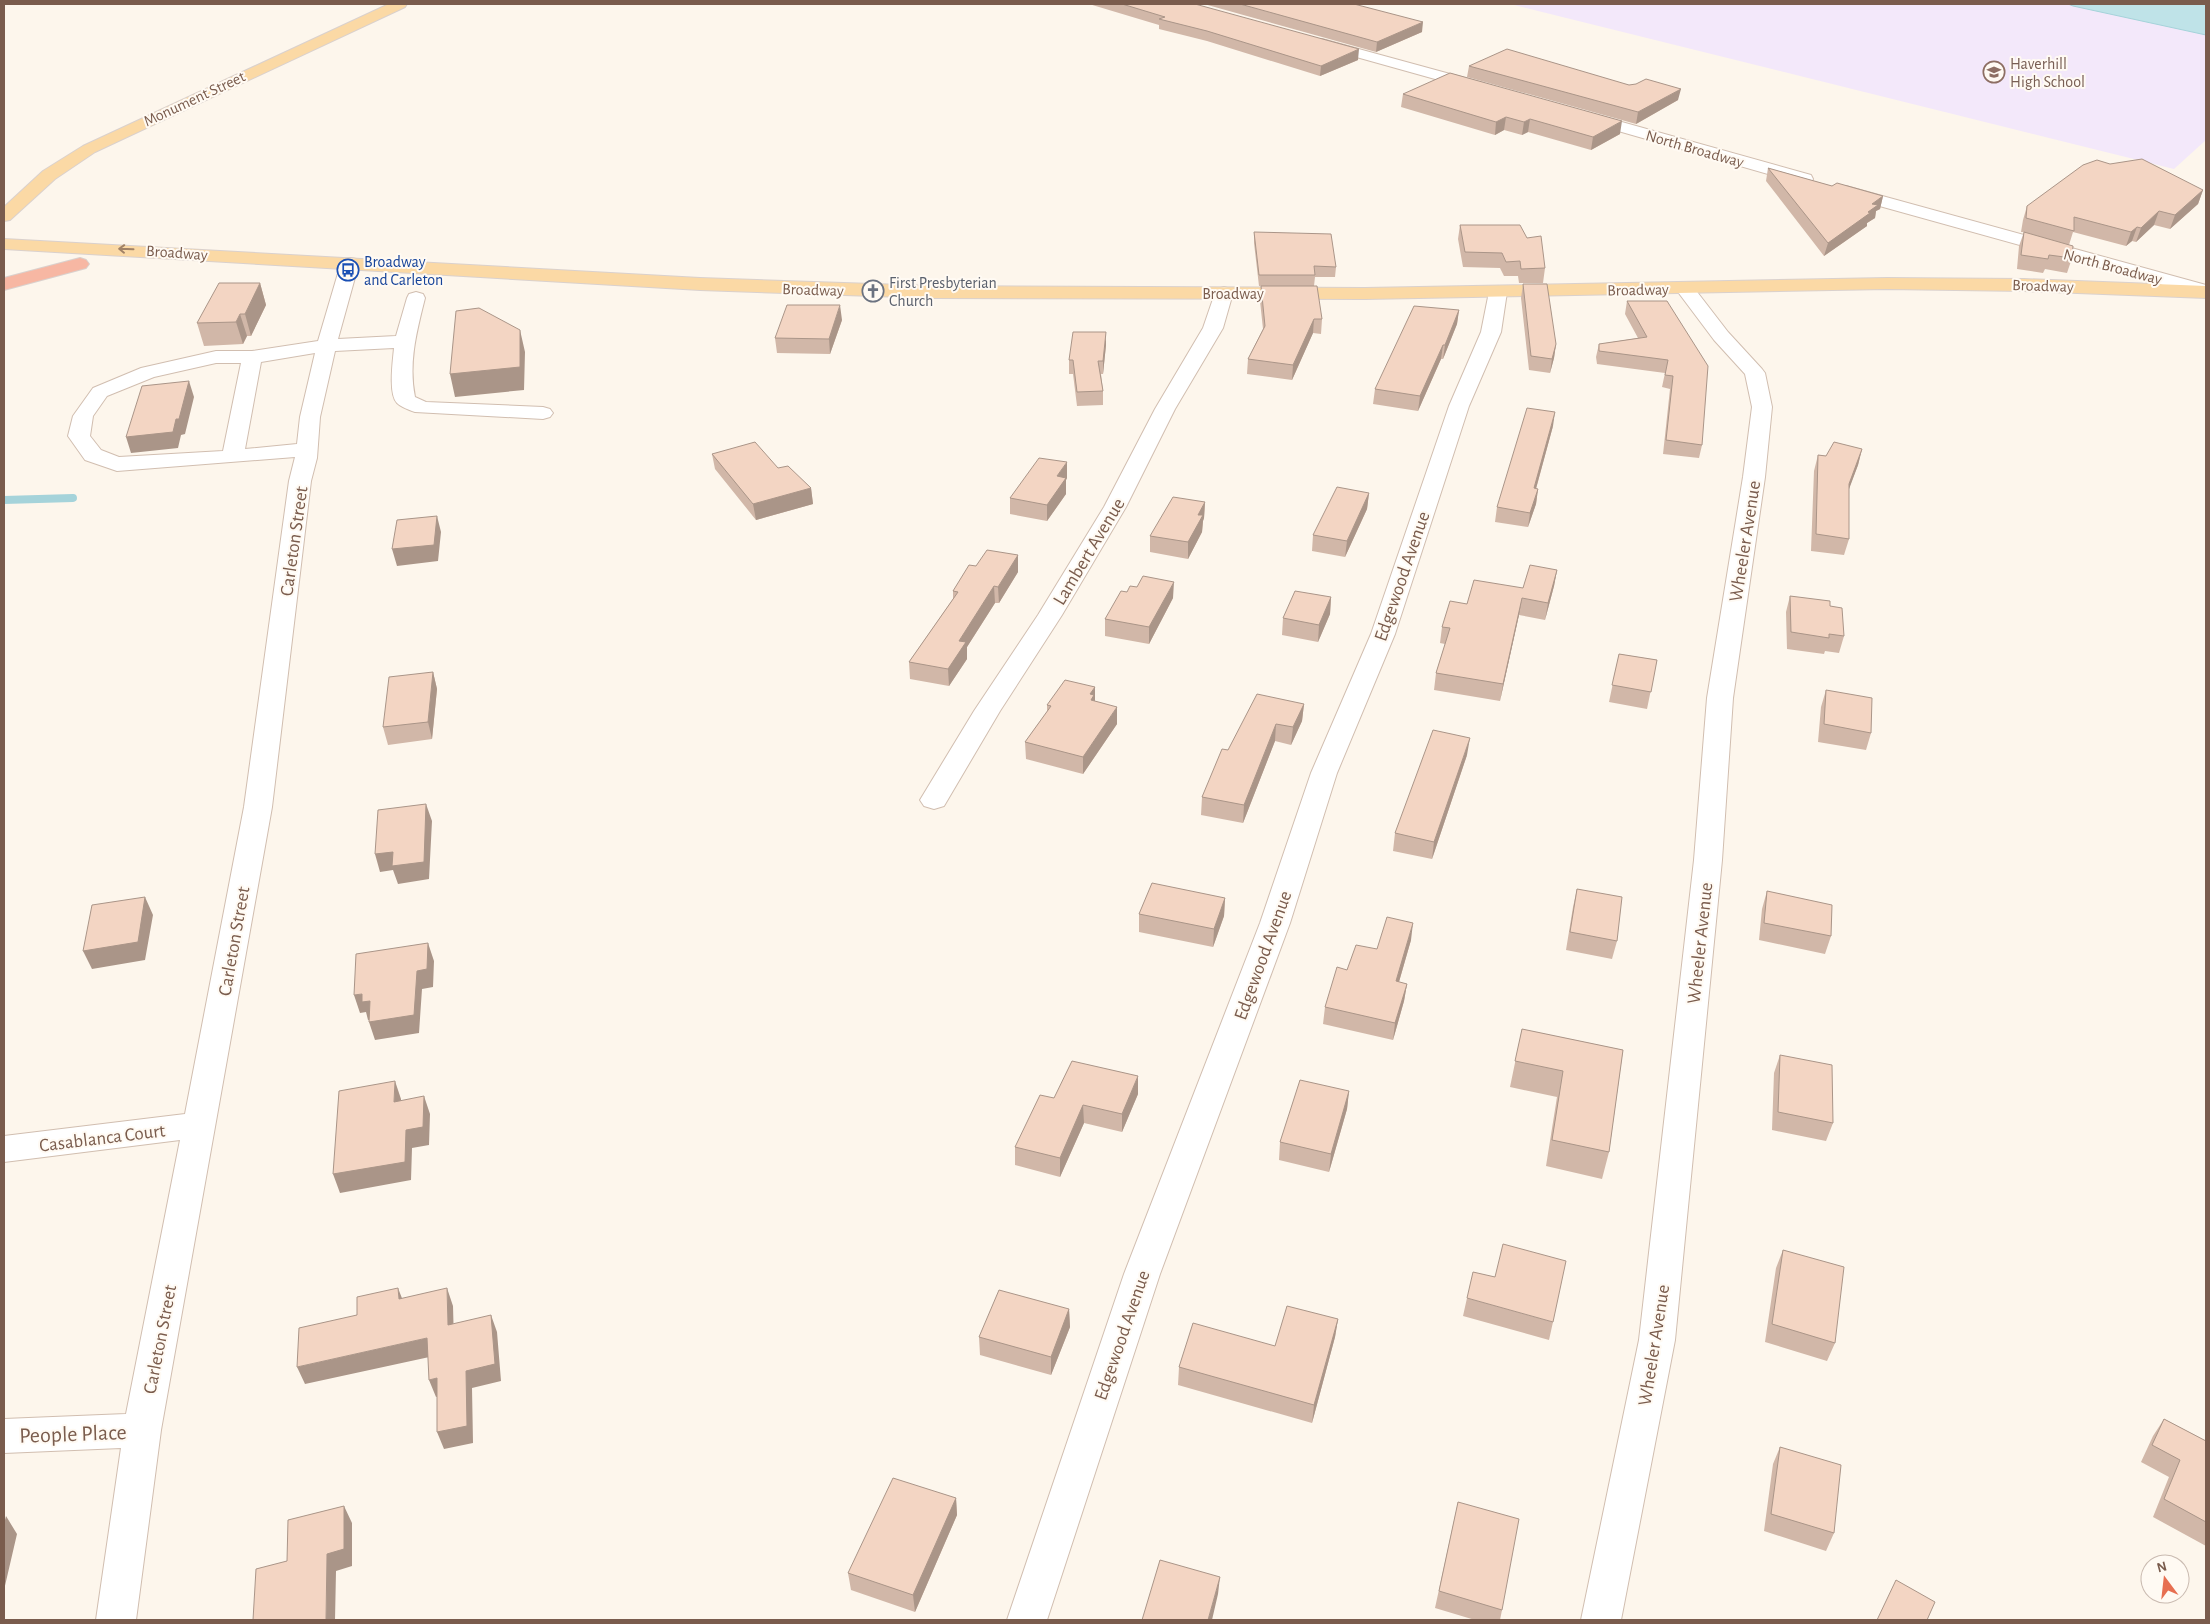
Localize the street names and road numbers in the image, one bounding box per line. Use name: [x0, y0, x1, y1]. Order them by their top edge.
street label: Monument Street: [141, 68, 248, 129]
street label: North Broadway: [1644, 127, 1746, 172]
street label: Broadway: [146, 243, 208, 264]
street label: North Broadway: [2062, 246, 2164, 289]
street label: Broadway: [2012, 277, 2074, 296]
street label: Broadway: [782, 281, 844, 300]
street label: Broadway: [1607, 281, 1669, 300]
street label: Broadway: [1202, 286, 1264, 303]
street label: Wheeler Avenue: [1727, 479, 1764, 603]
street label: Carleton Street: [277, 485, 312, 597]
street label: Lambert Avenue: [1050, 495, 1129, 608]
street label: Edgewood Avenue: [1371, 509, 1434, 644]
street label: Wheeler Avenue: [1685, 881, 1716, 1005]
street label: Carleton Street: [216, 885, 253, 997]
street label: Edgewood Avenue: [1231, 888, 1296, 1023]
street label: Casablanca Court: [38, 1121, 166, 1156]
street label: Edgewood Avenue: [1091, 1268, 1154, 1403]
street label: Carleton Street: [141, 1283, 180, 1395]
street label: Wheeler Avenue: [1636, 1283, 1673, 1407]
street label: People Place: [19, 1421, 127, 1447]

